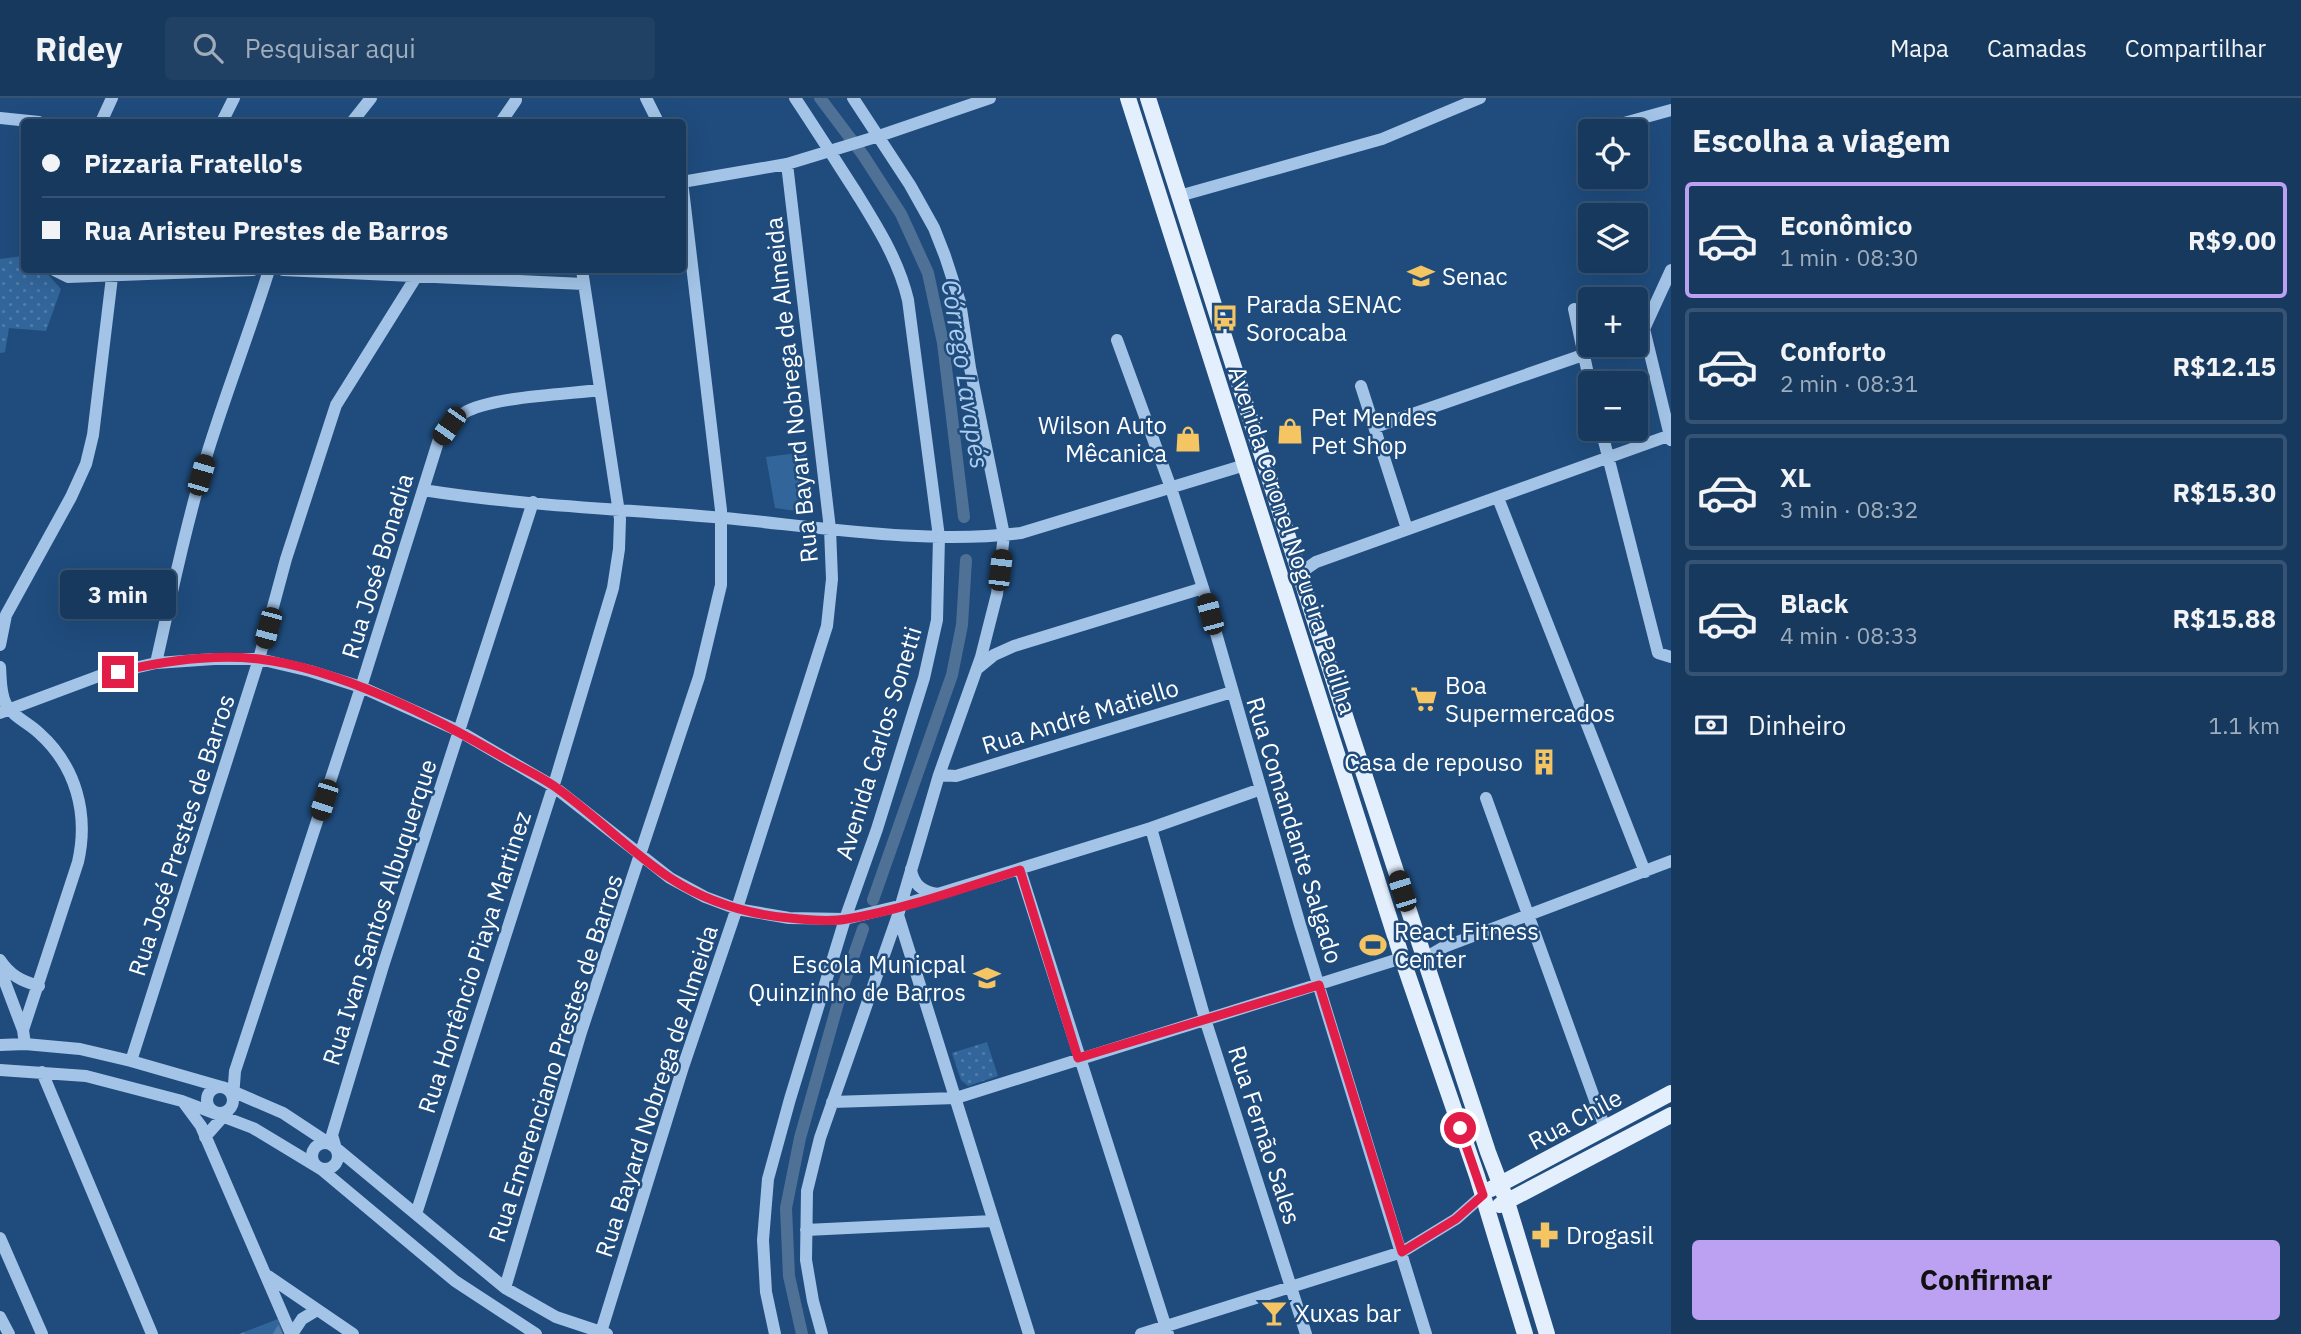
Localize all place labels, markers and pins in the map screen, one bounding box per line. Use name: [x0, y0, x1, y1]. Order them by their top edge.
place label: Senac: [1442, 260, 1508, 292]
school or university icon: Senac: [1406, 261, 1436, 291]
place label: Parada SENAC Sorocaba: [1246, 288, 1402, 348]
bus stop icon: Parada SENAC Sorocaba: [1210, 303, 1240, 333]
place label: Pet Mendes Pet Shop: [1311, 401, 1437, 461]
place label: Wilson Auto Mêcanica: [1038, 409, 1167, 469]
shop icon: Pet Mendes Pet Shop: [1275, 416, 1305, 446]
shop icon: Wilson Auto Mêcanica: [1173, 424, 1203, 454]
place label: Boa Supermercados: [1445, 669, 1615, 729]
supermarket icon: Boa Supermercados: [1409, 684, 1439, 714]
place label: Casa de repouso: [1344, 746, 1523, 778]
building icon: Casa de repouso: [1529, 747, 1559, 777]
place label: React Fitness Center: [1394, 915, 1539, 975]
sports icon: React Fitness Center: [1358, 930, 1388, 960]
place label: Escola Municpal Quinzinho de Barros: [748, 948, 966, 1008]
school or university icon: Escola Municpal Quinzinho de Barros: [972, 963, 1002, 993]
place label: Drogasil: [1566, 1219, 1654, 1251]
pharmacy icon: Drogasil: [1530, 1220, 1560, 1250]
place label: Xuxas bar: [1295, 1297, 1401, 1329]
bar icon: Xuxas bar: [1259, 1298, 1289, 1328]

